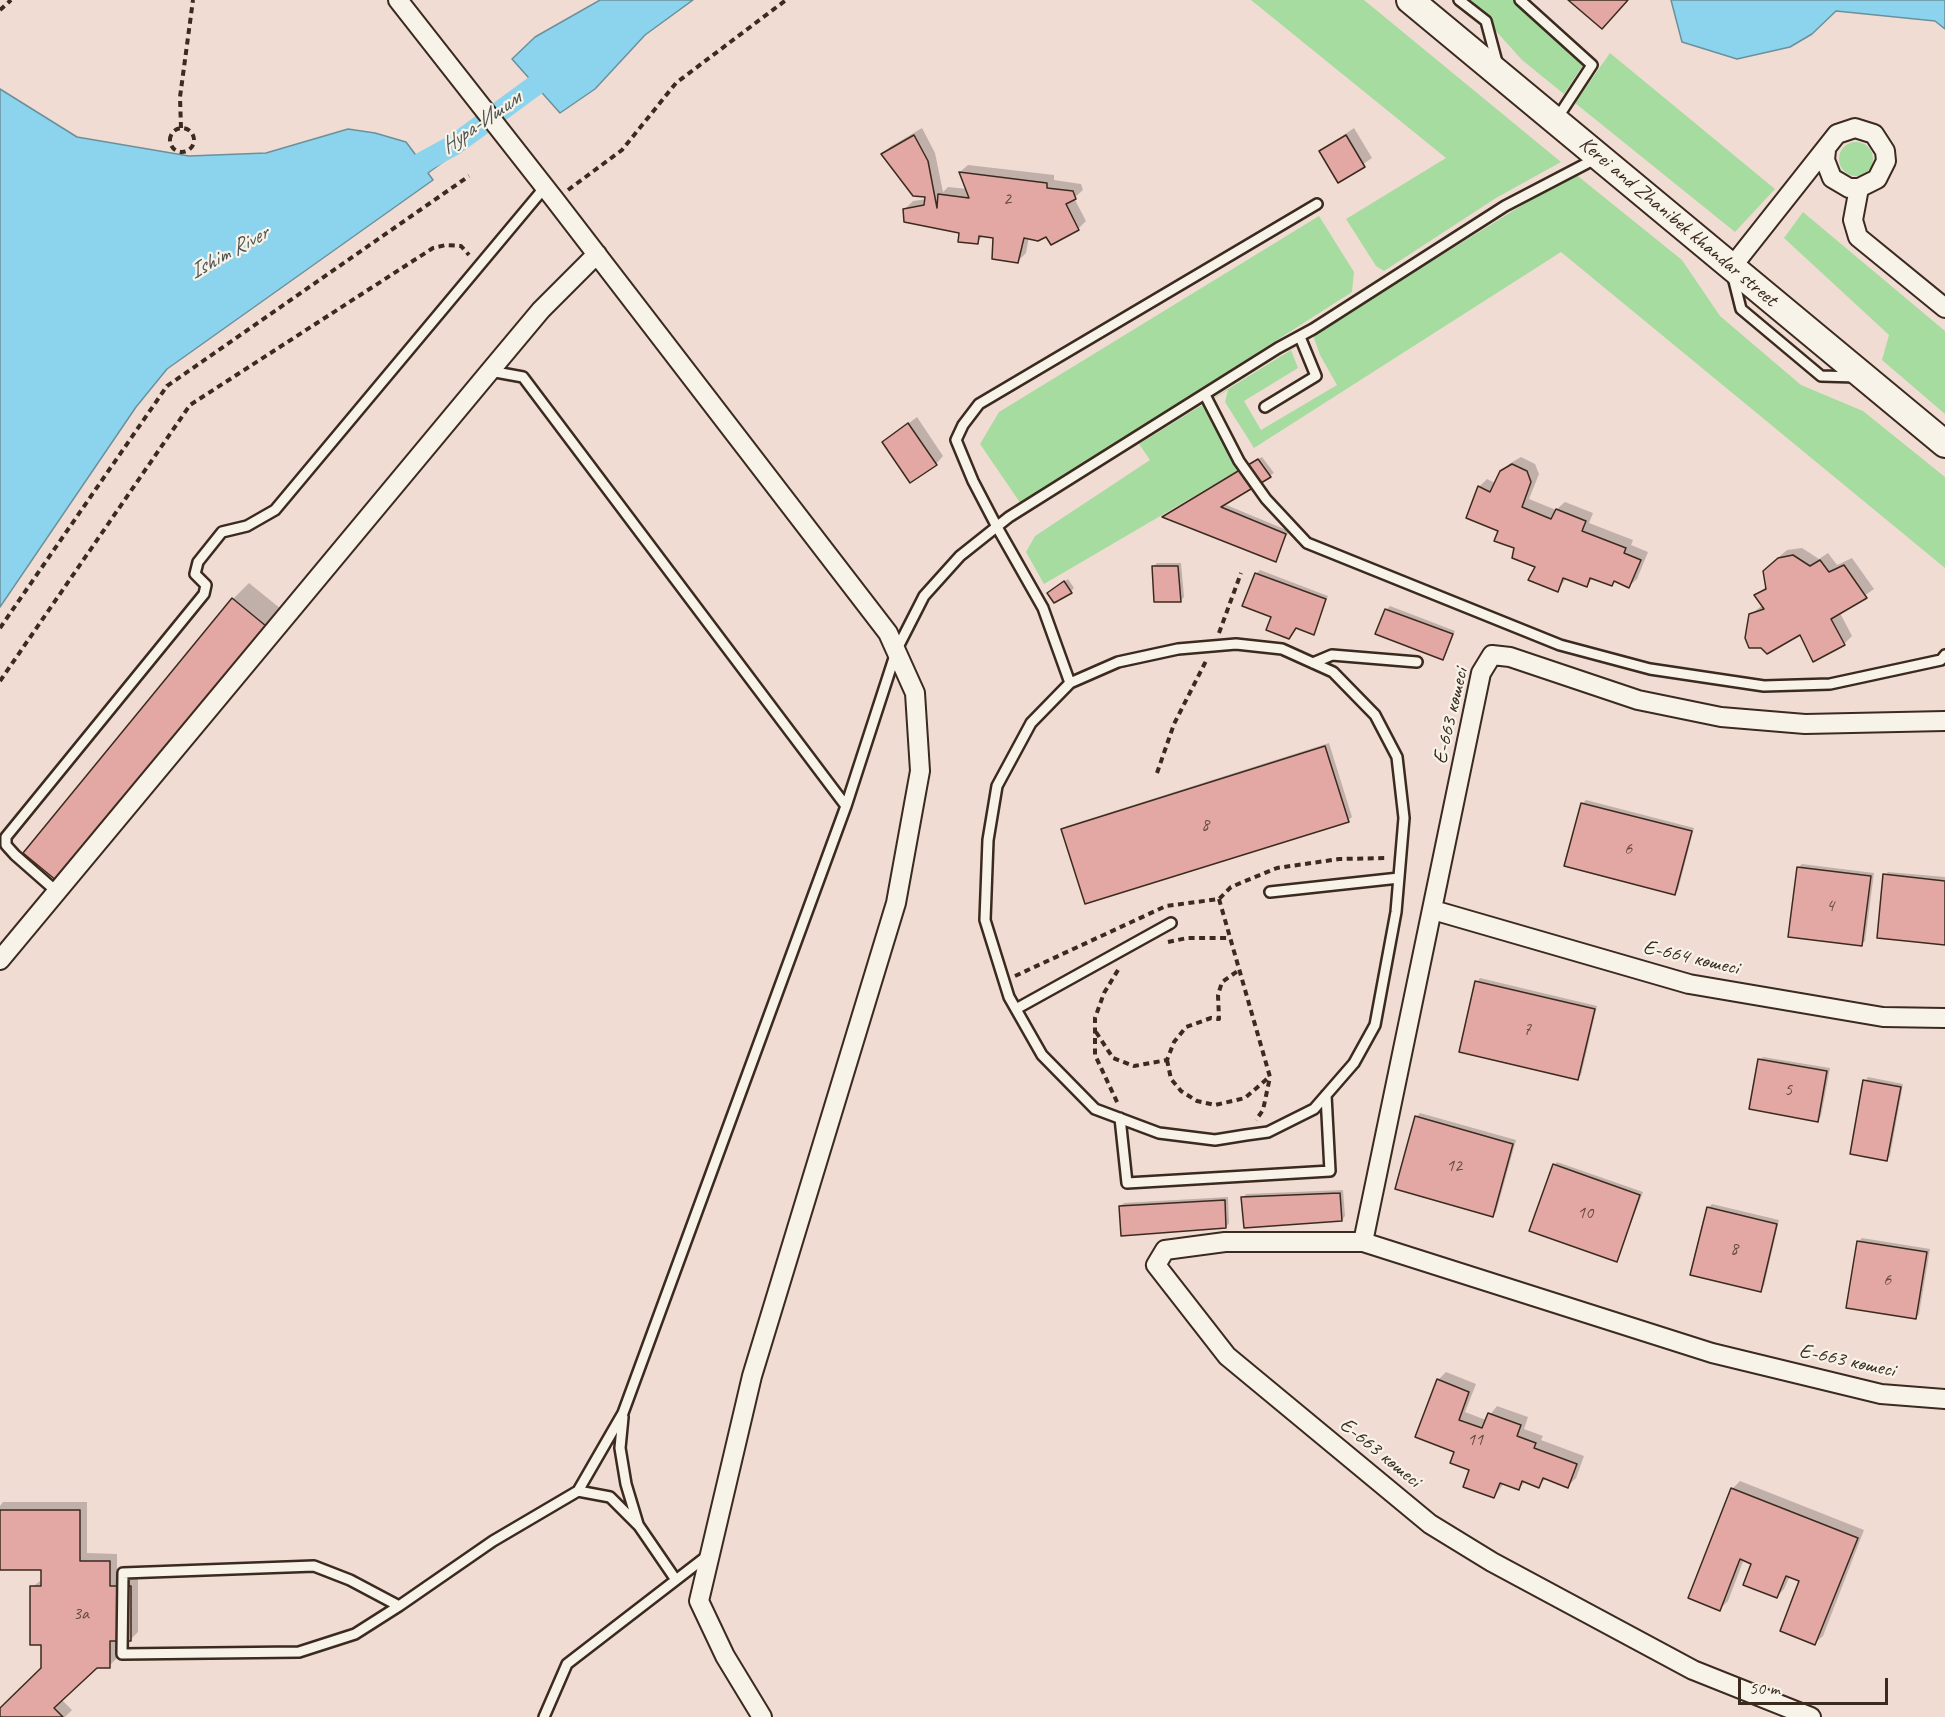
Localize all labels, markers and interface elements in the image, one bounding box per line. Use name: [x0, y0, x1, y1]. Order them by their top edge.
water label: Нура-Ишим: [436, 86, 526, 160]
street label: Kerei and Zhanibek khandar street: [1574, 132, 1782, 312]
house number: 2: [1003, 188, 1011, 210]
water label: Ishim River: [185, 221, 273, 285]
street label: Е-663 көшесі: [1428, 666, 1474, 766]
house number: 8: [1201, 814, 1209, 836]
house number: 6: [1624, 838, 1632, 860]
house number: 4: [1826, 895, 1834, 917]
street label: Е-664 көшесі: [1641, 935, 1741, 981]
house number: 7: [1523, 1019, 1531, 1041]
house number: 5: [1784, 1079, 1792, 1101]
house number: 12: [1446, 1155, 1462, 1177]
house number: 10: [1577, 1202, 1593, 1224]
house number: 8: [1730, 1238, 1738, 1260]
house number: 6: [1883, 1269, 1891, 1291]
street label: Е-663 көшесі: [1797, 1339, 1897, 1383]
street label: Е-663 көшесі: [1334, 1413, 1426, 1493]
house number: 11: [1467, 1429, 1483, 1451]
house number: 3а: [73, 1603, 89, 1625]
scale bar: [1741, 1666, 1891, 1704]
text: 50 m: [1749, 1677, 1780, 1699]

